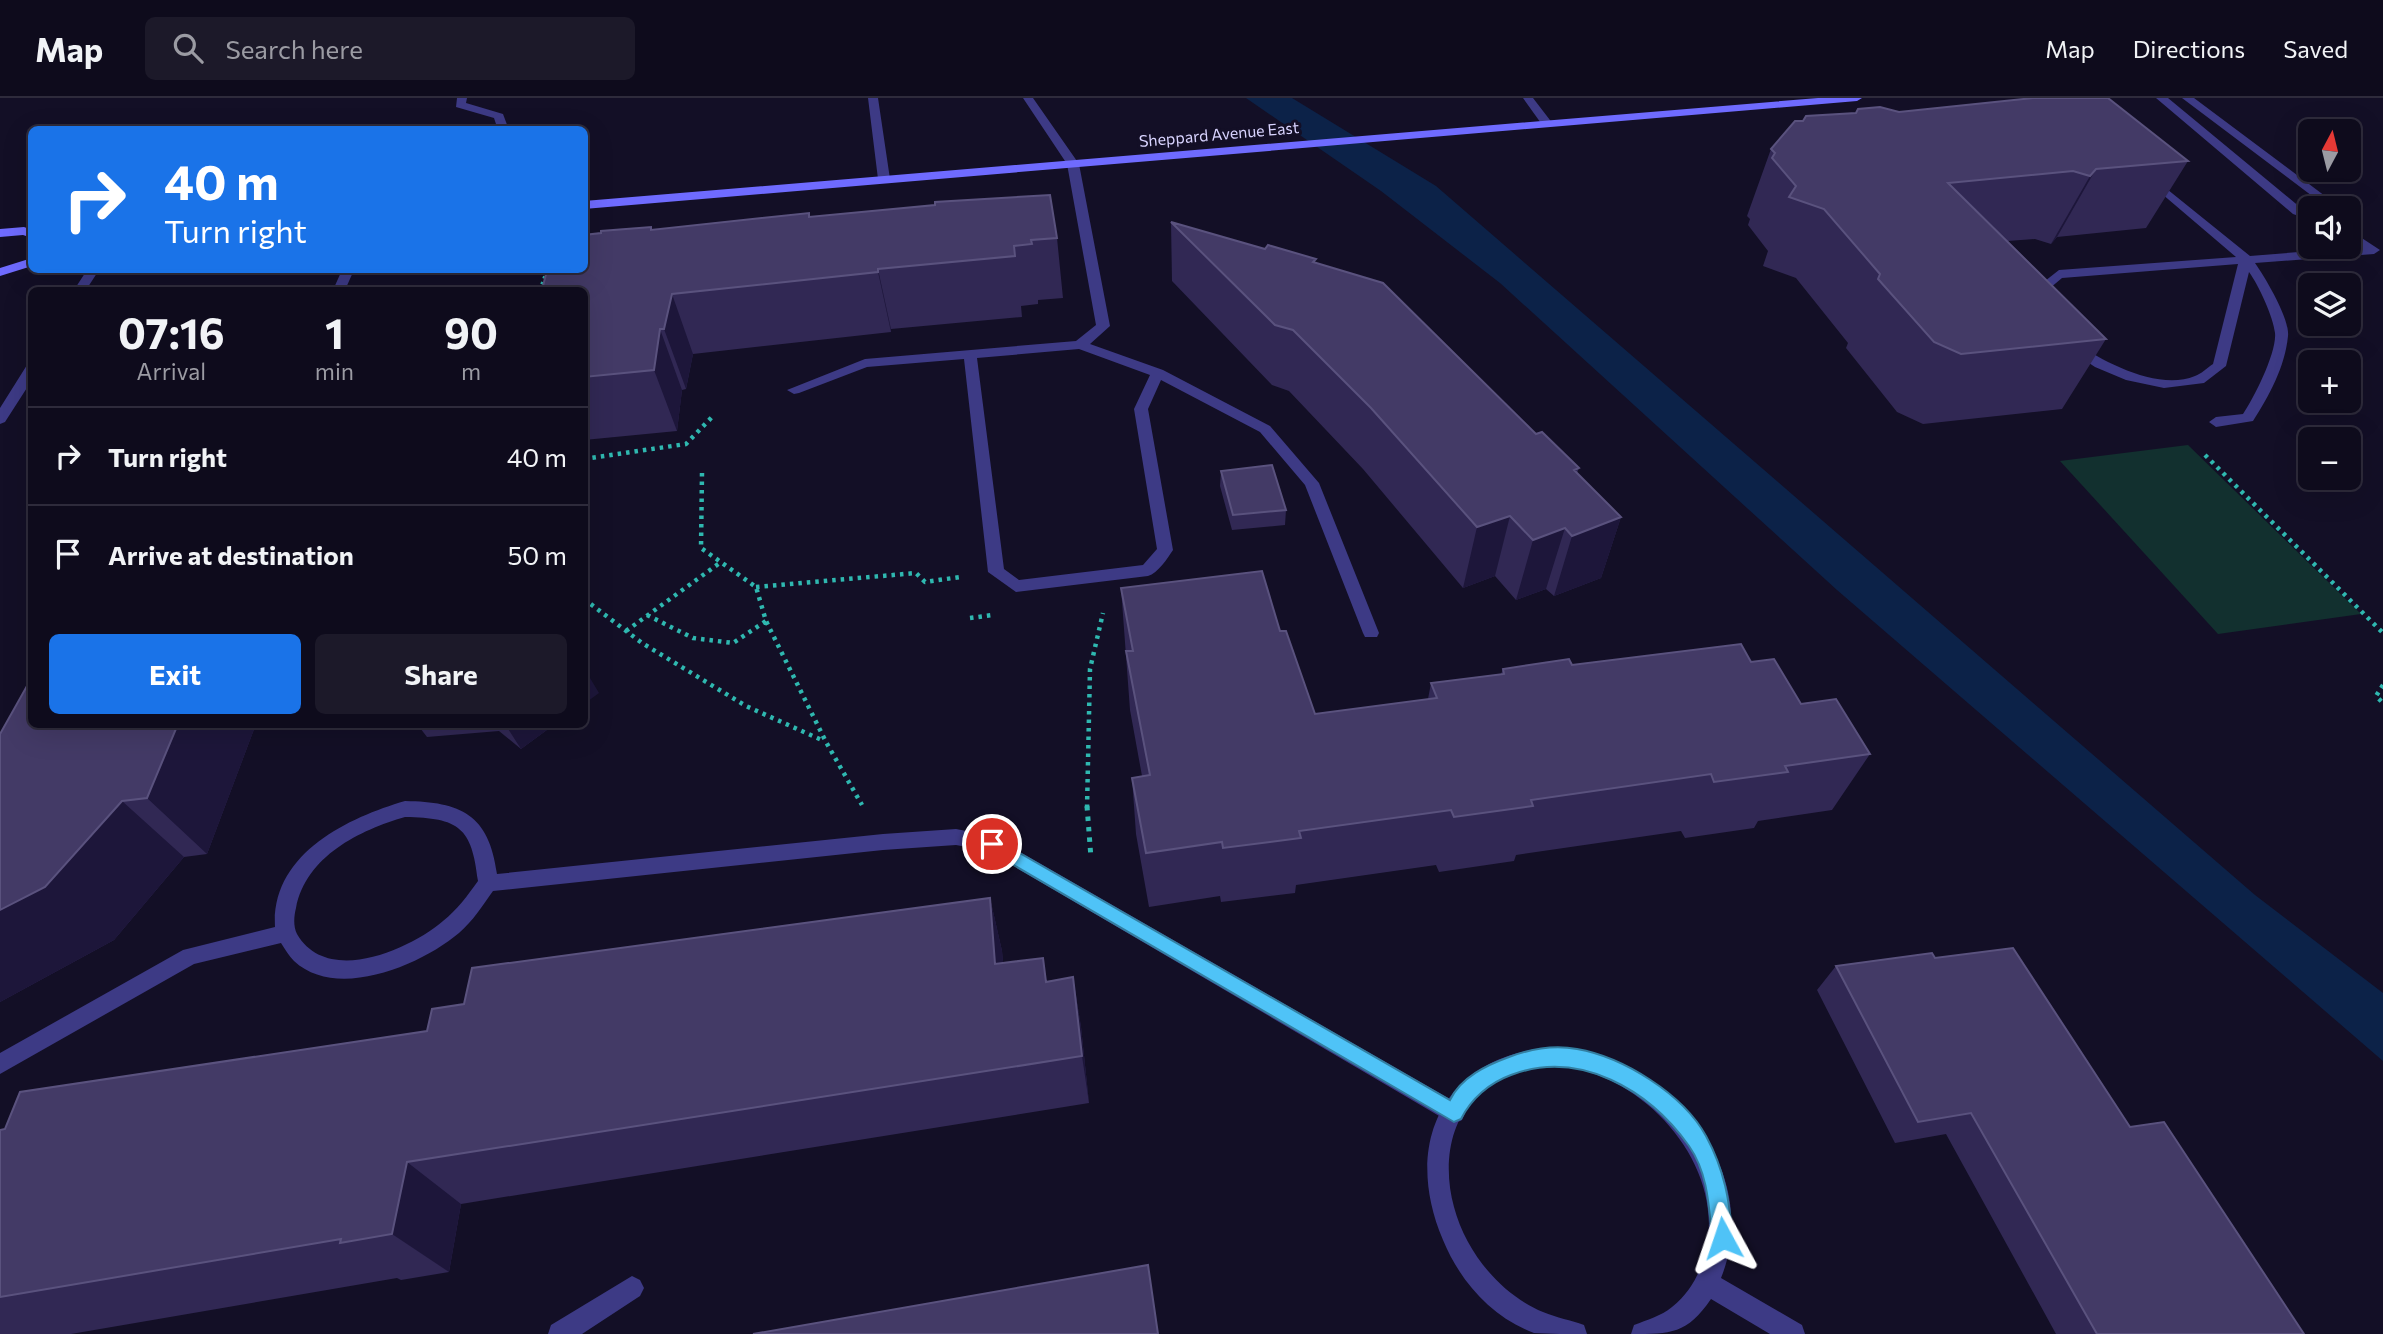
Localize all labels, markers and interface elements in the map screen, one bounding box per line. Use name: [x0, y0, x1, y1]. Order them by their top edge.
search box: [145, 17, 635, 80]
text: Map: [35, 28, 103, 69]
icon: search: [169, 29, 207, 67]
text: Search here: [225, 33, 363, 64]
text: Map: [2045, 34, 2095, 63]
text: Directions: [2133, 34, 2245, 63]
text: Saved: [2283, 34, 2348, 63]
street label: Sheppard Avenue East: [1138, 117, 1300, 150]
north arrow: [2298, 119, 2361, 182]
map controls: [2298, 119, 2361, 490]
text: 40 m: [164, 150, 279, 210]
icon: right: [49, 154, 140, 245]
button: sound: [2298, 196, 2361, 259]
text: Turn right: [164, 210, 307, 250]
button: layers: [2298, 273, 2361, 336]
text: 07:16: [118, 306, 225, 358]
text: 1: [325, 306, 344, 358]
text: 90: [444, 306, 498, 358]
button: +: [2298, 350, 2361, 413]
text: Arrival: [137, 357, 206, 385]
text: min: [315, 357, 354, 385]
text: m: [461, 357, 481, 385]
button: −: [2298, 427, 2361, 490]
icon: right: [49, 437, 87, 475]
text: Turn right: [108, 441, 227, 472]
text: 40 m: [507, 441, 567, 472]
icon: arrive: [49, 535, 87, 573]
text: Arrive at destination: [108, 539, 354, 570]
text: 50 m: [507, 539, 567, 570]
button: Exit: [49, 634, 301, 714]
button: Share: [315, 634, 567, 714]
pin: [962, 814, 1022, 874]
icon: arrive: [973, 825, 1011, 863]
position arrow: [1686, 1201, 1760, 1275]

